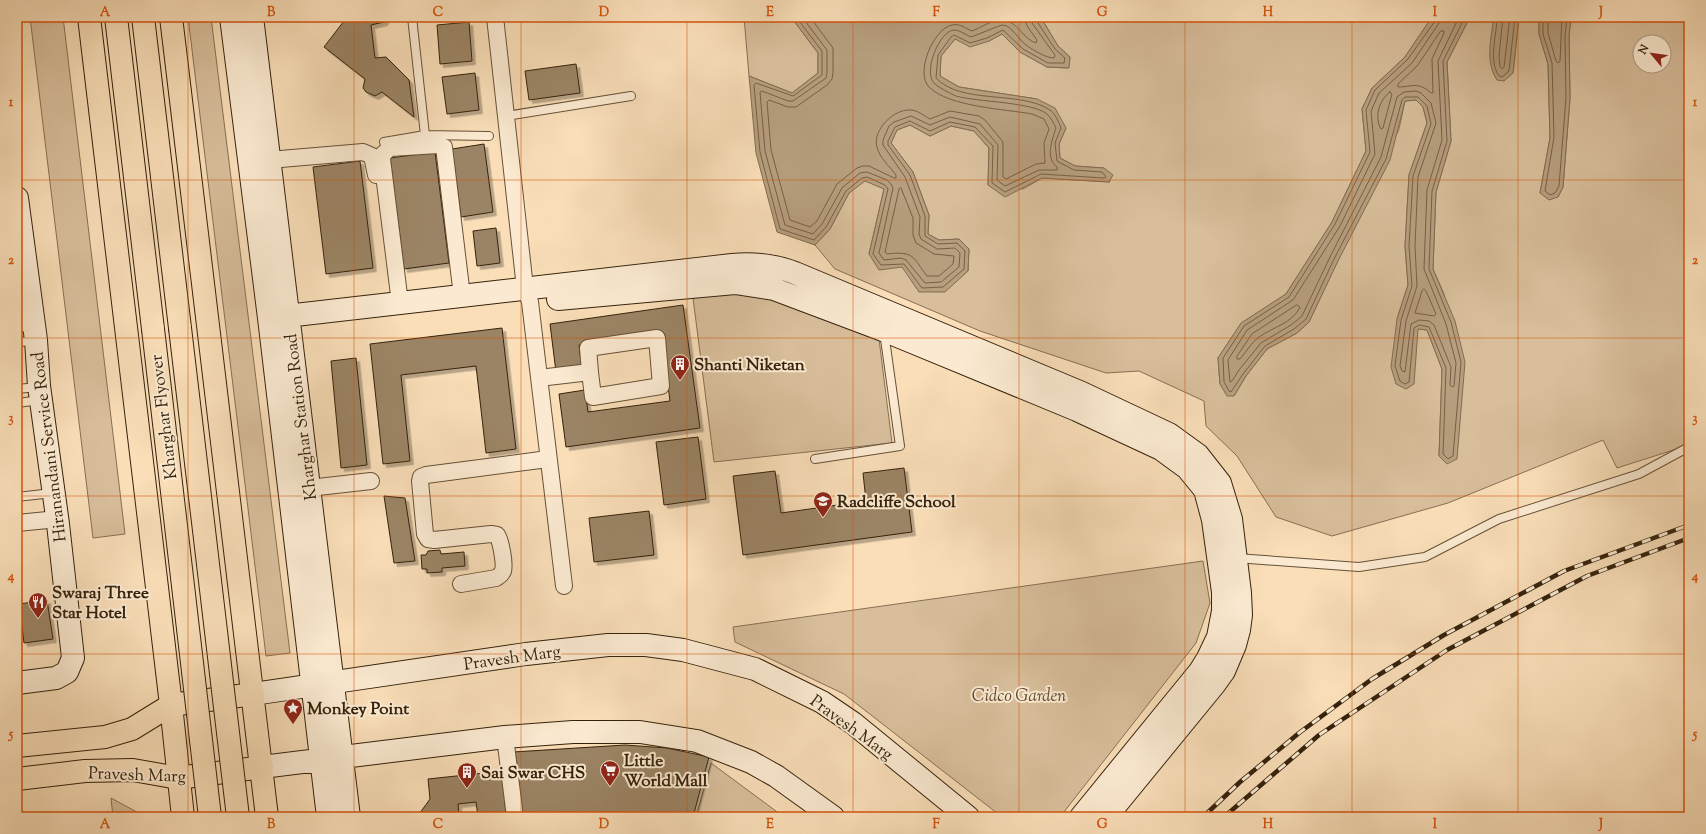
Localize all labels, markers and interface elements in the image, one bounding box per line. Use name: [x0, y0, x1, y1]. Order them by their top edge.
text: A: [100, 4, 111, 22]
text: B: [267, 4, 276, 22]
text: C: [433, 4, 443, 22]
text: D: [599, 4, 609, 22]
text: E: [766, 4, 774, 22]
text: F: [932, 4, 940, 22]
text: G: [1097, 4, 1108, 22]
text: H: [1263, 4, 1274, 22]
text: I: [1433, 4, 1438, 22]
text: J: [1598, 4, 1603, 22]
north arrow: [1632, 34, 1672, 74]
text: N: [1635, 42, 1653, 58]
text: 1: [9, 94, 14, 112]
text: 1: [1693, 94, 1698, 112]
text: 2: [8, 252, 15, 270]
text: 2: [1692, 252, 1699, 270]
street label: Kharghar Station Road: [280, 332, 324, 501]
street label: Hiranandani Service Road: [26, 350, 74, 543]
street label: Kharghar Flyover: [145, 352, 185, 481]
building icon: Shanti Niketan: [669, 353, 691, 381]
place label: Shanti Niketan: [694, 354, 806, 378]
text: 3: [8, 410, 14, 428]
text: 3: [1692, 410, 1698, 428]
school or university icon: Radcliffe School: [812, 490, 834, 518]
place label: Radcliffe School: [837, 491, 956, 515]
text: 4: [7, 568, 15, 586]
text: 4: [1691, 568, 1699, 586]
place label: Swaraj Three Star Hotel: [52, 582, 149, 626]
restaurant icon: Swaraj Three Star Hotel: [27, 591, 49, 619]
street label: Pravesh Marg: [462, 640, 562, 678]
park label: Cidco Garden: [972, 685, 1066, 709]
street label: Pravesh Marg: [804, 690, 897, 767]
place icon: Monkey Point: [282, 697, 304, 725]
place label: Monkey Point: [307, 698, 409, 722]
text: 5: [8, 726, 14, 744]
text: 5: [1692, 726, 1698, 744]
place label: Little World Mall: [624, 750, 708, 794]
supermarket icon: Little World Mall: [599, 759, 621, 787]
building icon: Sai Swar CHS: [456, 761, 478, 789]
street label: Pravesh Marg: [88, 762, 186, 790]
place label: Sai Swar CHS: [481, 762, 585, 786]
text: A: [100, 816, 111, 834]
text: B: [267, 816, 276, 834]
text: C: [433, 816, 443, 834]
text: D: [599, 816, 609, 834]
text: E: [766, 816, 774, 834]
text: F: [932, 816, 940, 834]
text: G: [1097, 816, 1108, 834]
text: H: [1263, 816, 1274, 834]
text: I: [1433, 816, 1438, 834]
text: J: [1598, 816, 1603, 834]

